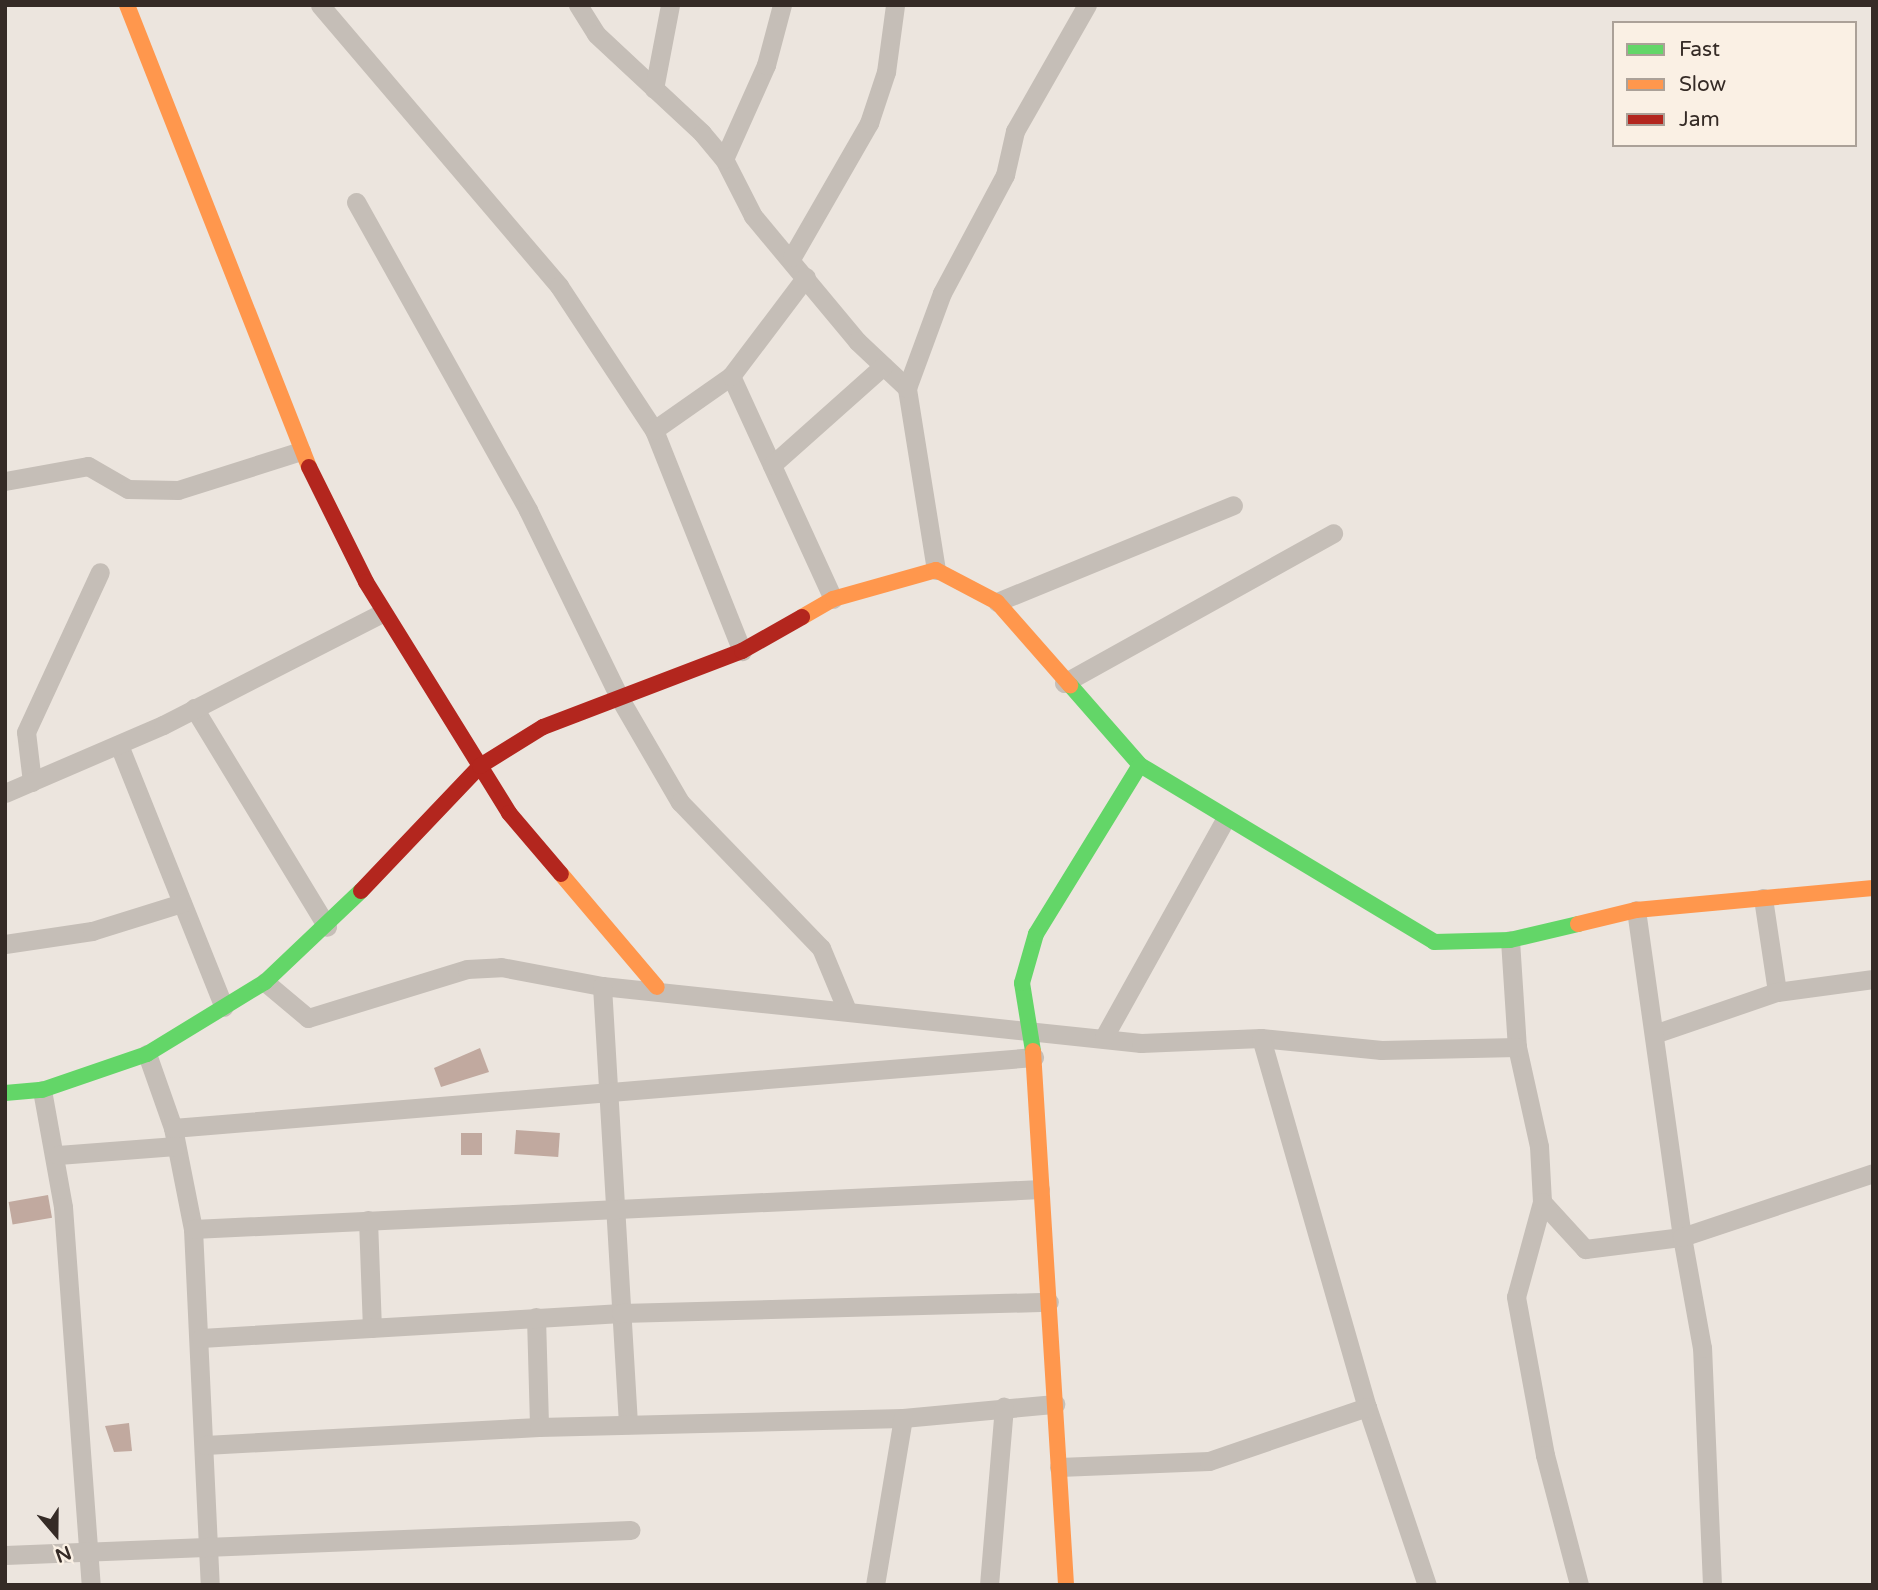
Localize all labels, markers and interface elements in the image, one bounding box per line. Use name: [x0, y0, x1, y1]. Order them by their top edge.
legend: [1612, 21, 1857, 147]
text: Fast: [1679, 37, 1720, 62]
text: Slow: [1679, 72, 1726, 97]
text: Jam: [1679, 107, 1720, 132]
north arrow: [21, 1499, 91, 1569]
text: N: [52, 1541, 74, 1567]

